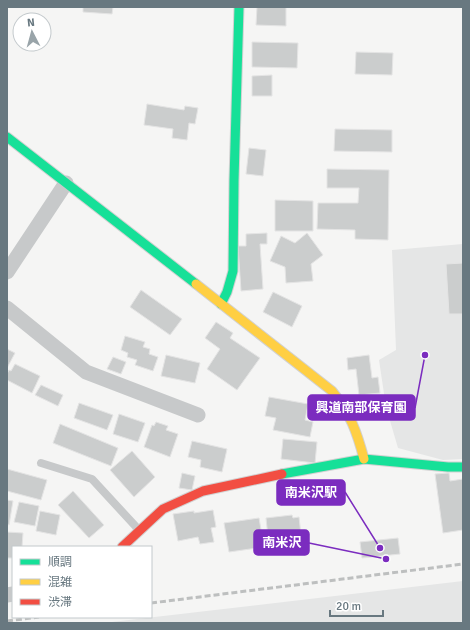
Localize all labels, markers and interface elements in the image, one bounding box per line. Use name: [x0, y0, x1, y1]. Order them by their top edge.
north arrow: [12, 12, 52, 52]
text: N: [27, 16, 35, 29]
callout: 興道南部保育園: [308, 395, 415, 420]
text: 興道南部保育園: [315, 400, 407, 416]
callout: 南米沢駅: [277, 480, 345, 505]
text: 南米沢駅: [285, 485, 337, 501]
callout: 南米沢: [254, 530, 309, 555]
text: 南米沢: [262, 535, 302, 551]
legend: [12, 546, 152, 618]
text: 順調: [48, 555, 72, 570]
text: 混雑: [48, 575, 72, 590]
scale bar: [330, 592, 383, 618]
text: 渋滞: [48, 595, 72, 610]
text: 20 m: [336, 599, 361, 614]

